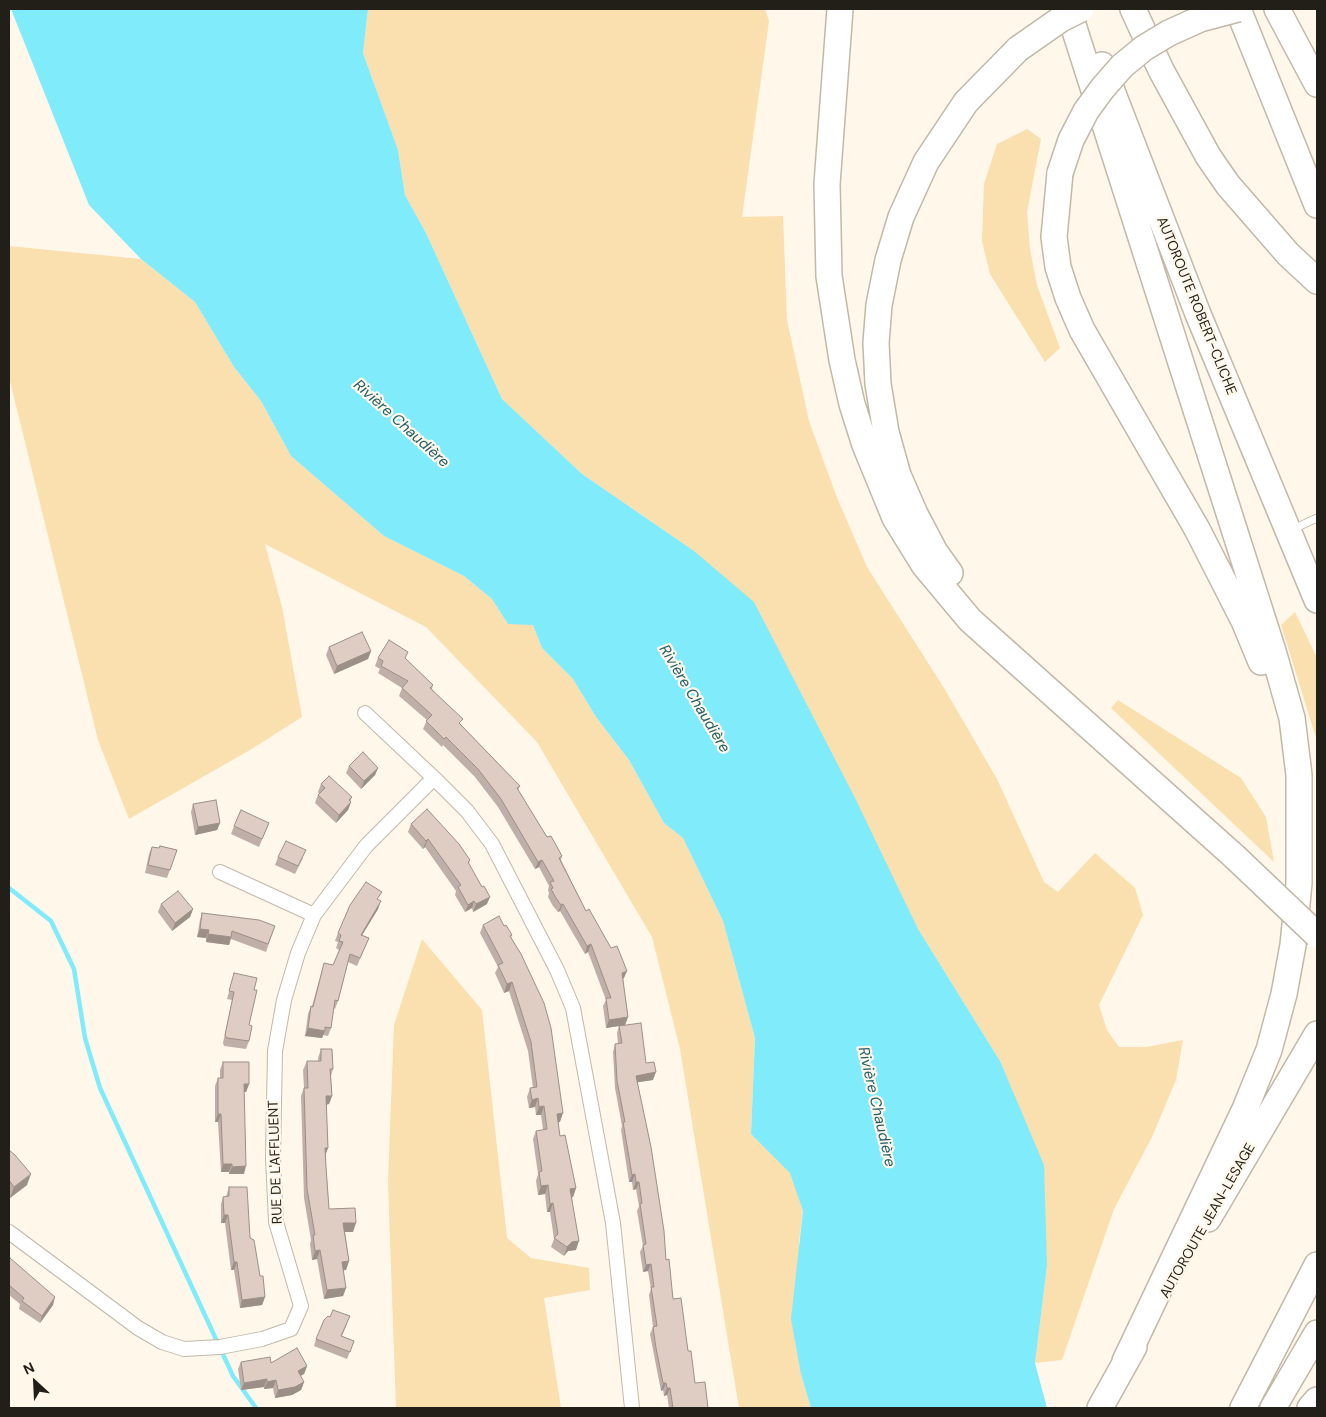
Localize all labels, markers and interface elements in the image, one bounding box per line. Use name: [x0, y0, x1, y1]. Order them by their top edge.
street label: AUTOROUTE ROBERT-CLICHE: [1152, 214, 1240, 398]
water label: Rivière Chaudière: [349, 376, 453, 472]
water label: Rivière Chaudière: [655, 642, 733, 756]
water label: Rivière Chaudière: [853, 1045, 899, 1169]
street label: RUE DE L'AFFLUENT: [265, 1100, 287, 1224]
street label: AUTOROUTE JEAN-LESAGE: [1157, 1141, 1259, 1301]
north arrow: [10, 1357, 60, 1407]
text: N: [20, 1358, 37, 1379]

